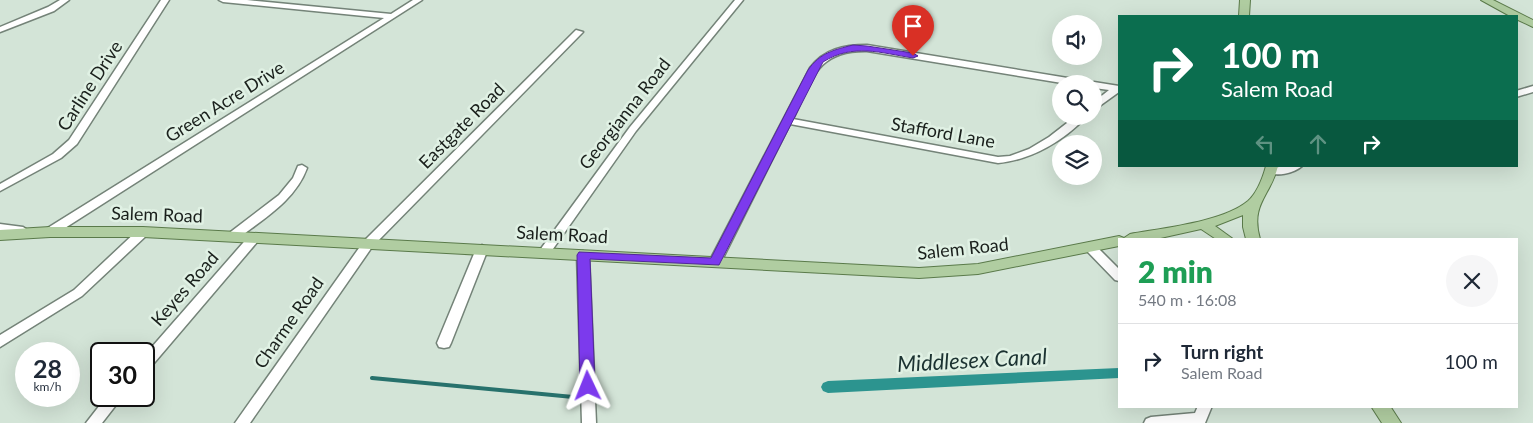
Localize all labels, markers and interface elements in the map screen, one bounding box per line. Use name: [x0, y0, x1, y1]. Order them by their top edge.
pin: [892, 5, 934, 56]
icon: arrive: [899, 12, 927, 40]
map controls: [1052, 15, 1102, 185]
button: sound: [1052, 15, 1102, 65]
text: 100 m: [1221, 33, 1320, 75]
icon: right: [1138, 35, 1203, 100]
street label: Carline Drive: [52, 36, 126, 135]
street label: Georgianna Road: [574, 53, 675, 173]
street label: Green Acre Drive: [161, 56, 288, 147]
button: search: [1052, 75, 1102, 125]
text: Salem Road: [1221, 75, 1333, 102]
street label: Eastgate Road: [414, 78, 509, 173]
street label: Stafford Lane: [889, 112, 997, 152]
icon: left: [1251, 130, 1279, 158]
icon: ahead: [1304, 130, 1332, 158]
icon: right: [1357, 130, 1385, 158]
button: layers: [1052, 135, 1102, 185]
street label: Salem Road: [111, 201, 203, 227]
street label: Salem Road: [516, 221, 608, 247]
street label: Salem Road: [916, 232, 1010, 264]
street label: Keyes Road: [146, 247, 223, 330]
text: 2 min: [1138, 253, 1213, 289]
button: close: [1446, 255, 1498, 307]
street label: Charme Road: [249, 273, 328, 372]
text: 540 m · 16:08: [1138, 290, 1237, 309]
text: Turn right: [1181, 340, 1263, 363]
speed limit sign: 30: [90, 342, 155, 407]
water label: Middlesex Canal: [896, 342, 1048, 377]
icon: right: [1138, 347, 1166, 375]
text: 100 m: [1444, 350, 1498, 373]
text: 28: [33, 353, 62, 383]
position arrow: [561, 359, 613, 411]
text: Salem Road: [1181, 363, 1263, 382]
text: km/h: [33, 379, 62, 394]

